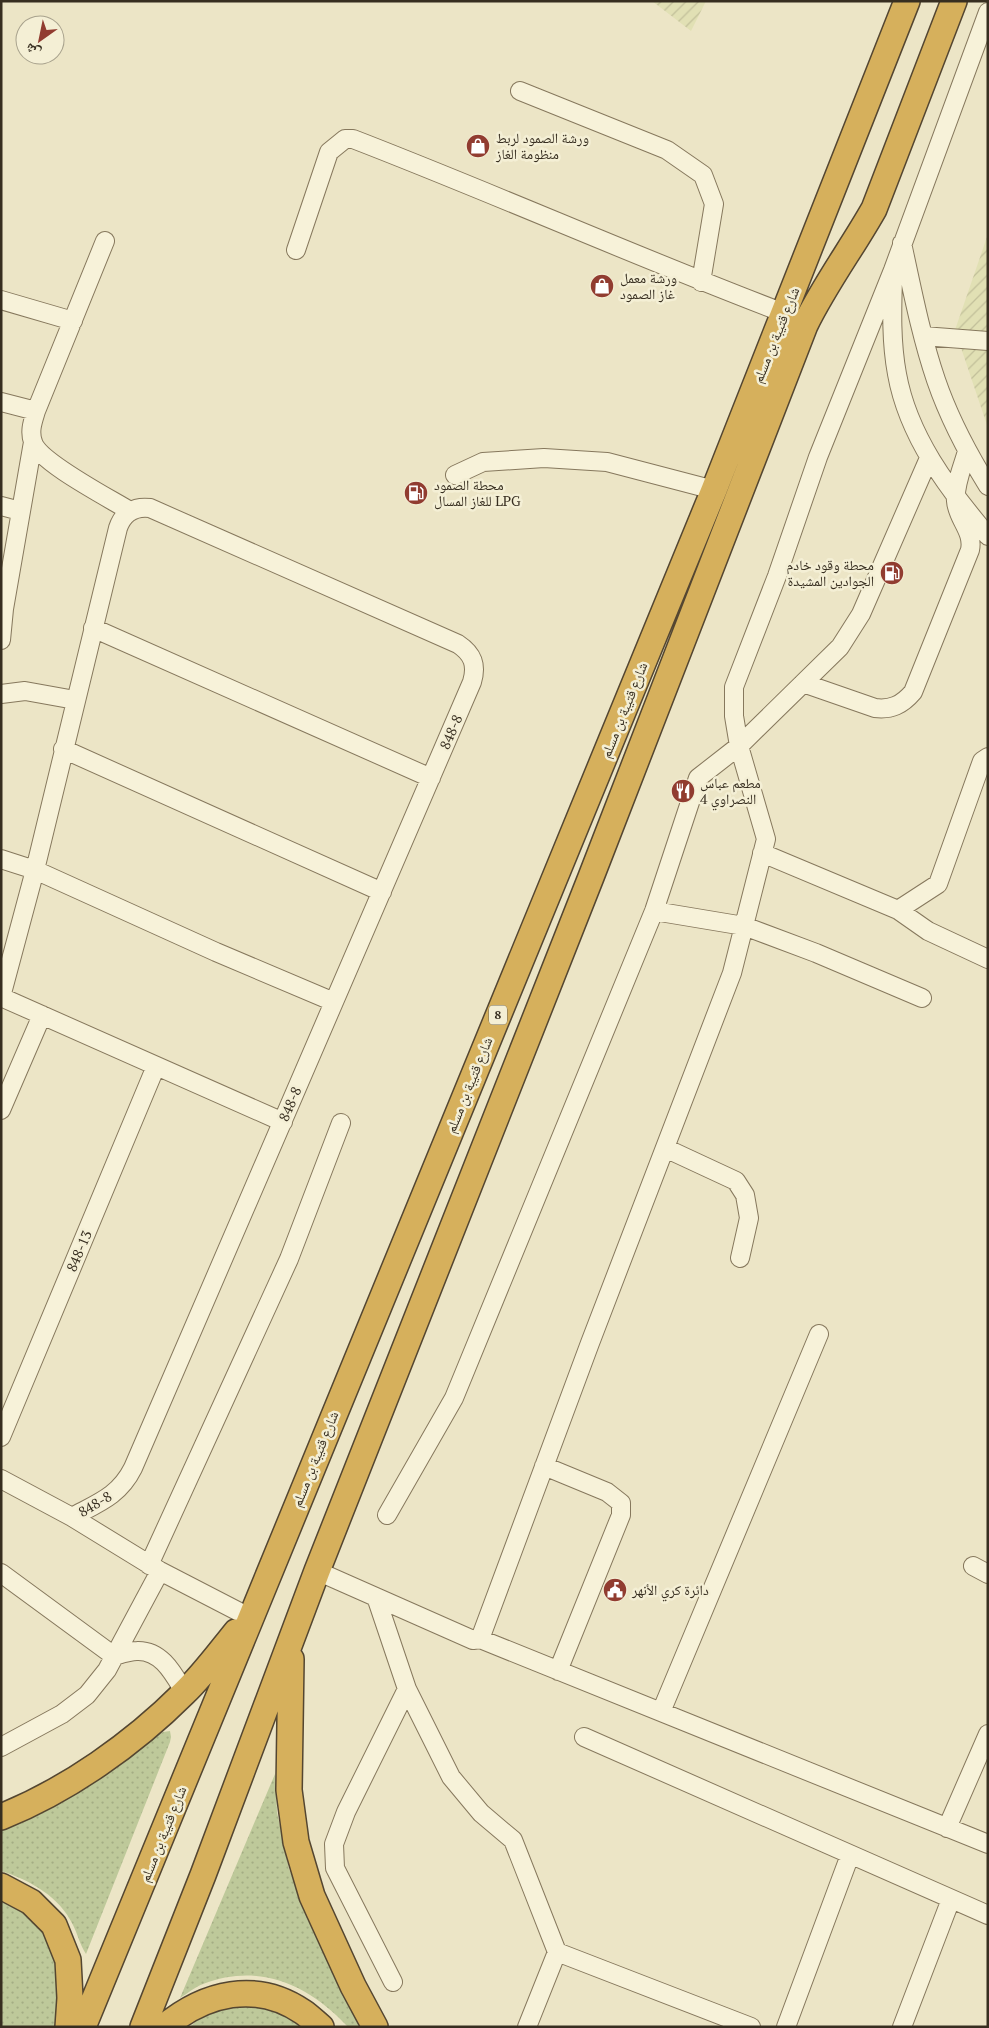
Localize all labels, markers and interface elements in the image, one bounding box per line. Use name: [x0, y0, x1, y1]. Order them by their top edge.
north arrow: [15, 15, 65, 65]
text: ش: [21, 39, 44, 63]
place label: ورشة الصمود لربط منظومة الغاز: [495, 128, 589, 163]
shop icon: ورشة الصمود لربط منظومة الغاز: [465, 133, 491, 159]
place label: ورشة معمل غاز الصمود: [620, 268, 677, 303]
shop icon: ورشة معمل غاز الصمود: [589, 273, 615, 299]
street label: شارع قتيبة بن مسلم: [748, 284, 804, 386]
place label: محطة الصمود للغاز المسال LPG: [434, 475, 521, 510]
fuel station icon: محطة الصمود للغاز المسال LPG: [403, 480, 429, 506]
place label: محطة وقود خادم الجوادين المشيدة: [786, 555, 874, 590]
fuel station icon: محطة وقود خادم الجوادين المشيدة: [879, 560, 905, 586]
street label: شارع قتيبة بن مسلم: [596, 659, 652, 761]
street label: 848-8: [435, 712, 466, 752]
place label: مطعم عباس النصراوي 4: [700, 773, 761, 811]
restaurant icon: مطعم عباس النصراوي 4: [670, 778, 696, 804]
road number: 8: [489, 1006, 507, 1024]
street label: شارع قتيبة بن مسلم: [441, 1034, 497, 1136]
street label: 848-8: [274, 1084, 305, 1124]
street label: 848-13: [61, 1227, 96, 1274]
street label: شارع قتيبة بن مسلم: [287, 1408, 343, 1510]
street label: 848-8: [75, 1486, 115, 1521]
public building icon: دائرة كري الأنهر: [602, 1577, 628, 1603]
place label: دائرة كري الأنهر: [631, 1580, 709, 1602]
street label: شارع قتيبة بن مسلم: [135, 1783, 191, 1885]

